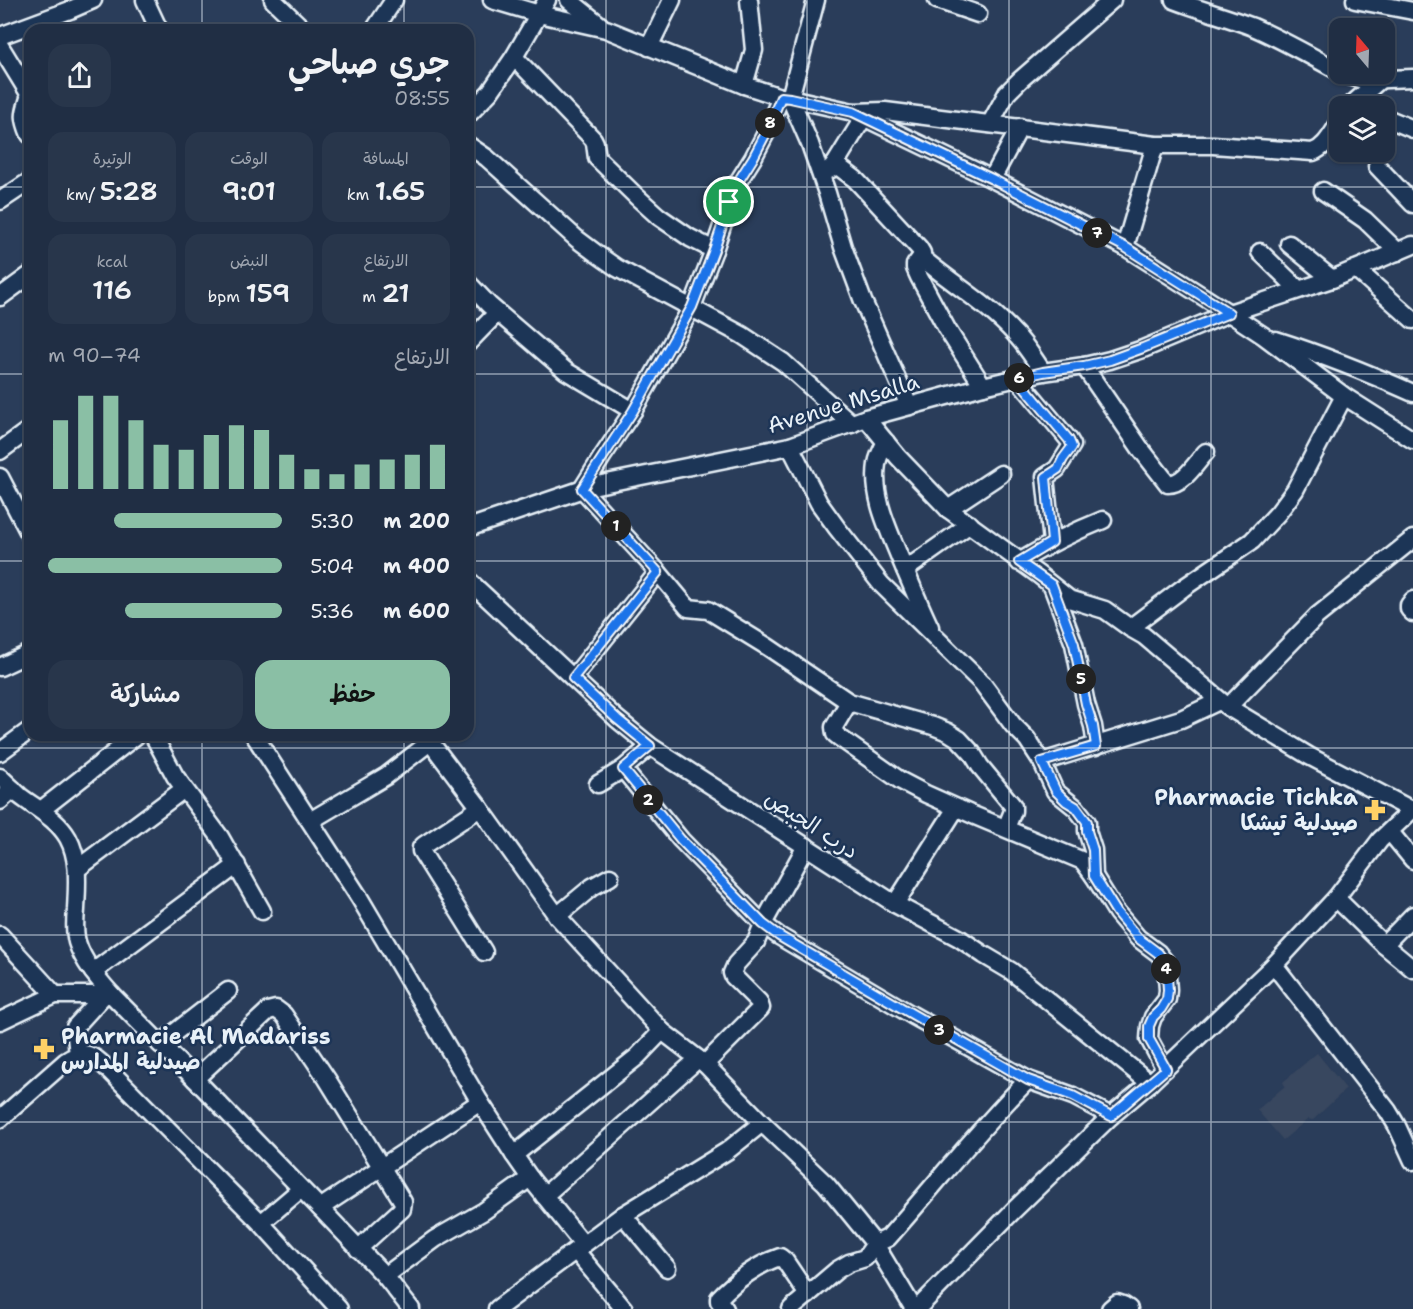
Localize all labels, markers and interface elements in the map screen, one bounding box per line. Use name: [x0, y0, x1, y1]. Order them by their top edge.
north arrow: [1329, 18, 1395, 84]
map controls: [1329, 18, 1395, 162]
text: جري صباحي: [288, 40, 450, 85]
button: share: [48, 44, 111, 107]
text: 08:55: [394, 85, 450, 111]
button: layers: [1329, 96, 1395, 162]
pin: 8: [755, 108, 785, 138]
text: 8: [764, 112, 776, 133]
text: الوتيرة: [93, 148, 131, 169]
text: الوقت: [230, 148, 268, 169]
text: المسافة: [363, 148, 409, 169]
text: 5:28: [100, 173, 158, 208]
text: 9:01: [222, 173, 276, 208]
text: 1.65: [375, 173, 425, 208]
pin: [703, 176, 754, 227]
text: /km: [66, 184, 100, 205]
text: km: [347, 184, 375, 205]
icon: arrive: [712, 185, 745, 218]
pin: 7: [1082, 218, 1112, 248]
text: 7: [1091, 222, 1103, 243]
text: النبض: [230, 250, 268, 271]
text: الارتفاع: [364, 250, 408, 271]
text: kcal: [96, 251, 128, 272]
text: 116: [92, 272, 132, 307]
text: 159: [245, 275, 290, 310]
text: 21: [381, 275, 410, 310]
text: bpm: [208, 286, 245, 307]
text: m: [362, 286, 381, 307]
text: 74–90 m: [48, 342, 141, 368]
text: الارتفاع: [394, 344, 450, 370]
pin: 6: [1004, 363, 1034, 393]
street label: Avenue Msalla: [764, 367, 923, 440]
text: 6: [1013, 367, 1025, 388]
text: 5:30: [310, 508, 354, 534]
text: 200 m: [383, 508, 450, 534]
pin: 1: [601, 511, 631, 541]
text: 1: [612, 515, 620, 536]
text: 5:04: [310, 553, 354, 579]
text: 400 m: [383, 553, 450, 579]
text: 5:36: [311, 598, 354, 624]
text: 600 m: [383, 598, 450, 624]
button: مشاركة: [48, 660, 243, 729]
button: حفظ: [255, 660, 450, 729]
pin: 5: [1066, 664, 1096, 694]
text: 5: [1076, 668, 1086, 689]
street label: درب الجبص: [759, 783, 864, 866]
place label: Pharmacie Tichka صيدلية تيشكا: [1154, 783, 1358, 837]
pin: 2: [633, 785, 663, 815]
text: 2: [642, 789, 654, 810]
pharmacy icon: Pharmacie Tichka صيدلية تيشكا: [1363, 798, 1387, 822]
pin: 4: [1151, 954, 1181, 984]
text: 4: [1160, 958, 1172, 979]
pin: 3: [924, 1015, 954, 1045]
text: 3: [933, 1019, 945, 1040]
place label: Pharmacie Al Madariss صيدلية المدارس: [61, 1022, 331, 1076]
pharmacy icon: Pharmacie Al Madariss صيدلية المدارس: [32, 1037, 56, 1061]

